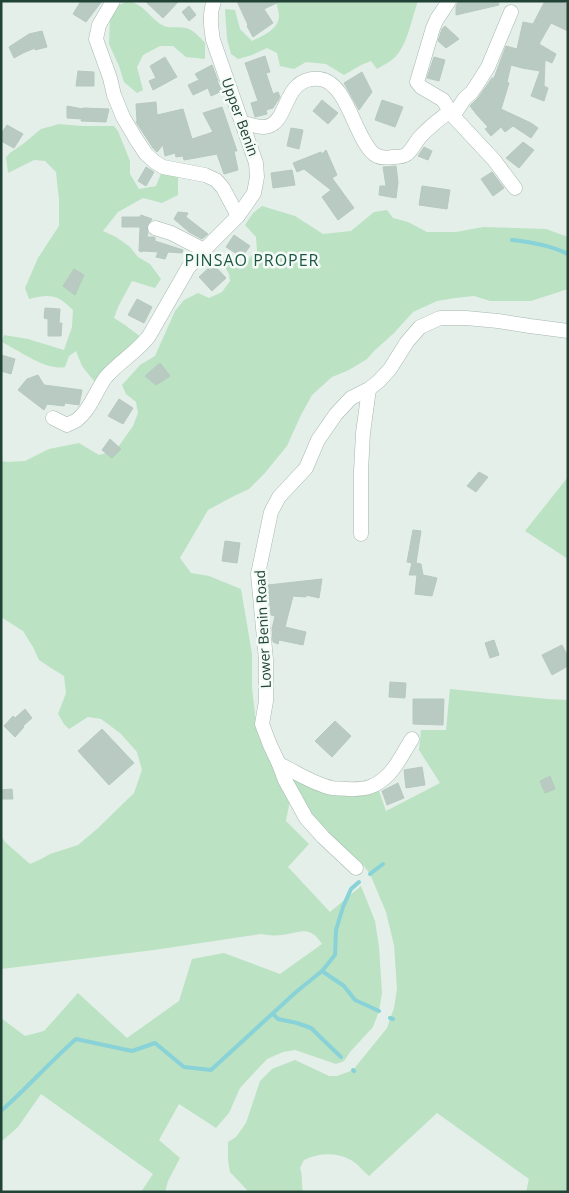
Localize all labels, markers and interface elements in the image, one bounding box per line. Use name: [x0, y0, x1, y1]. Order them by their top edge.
street label: Upper Benin: [217, 75, 263, 159]
district label: PINSAO PROPER: [185, 249, 319, 271]
street label: Lower Benin Road: [250, 569, 275, 689]

